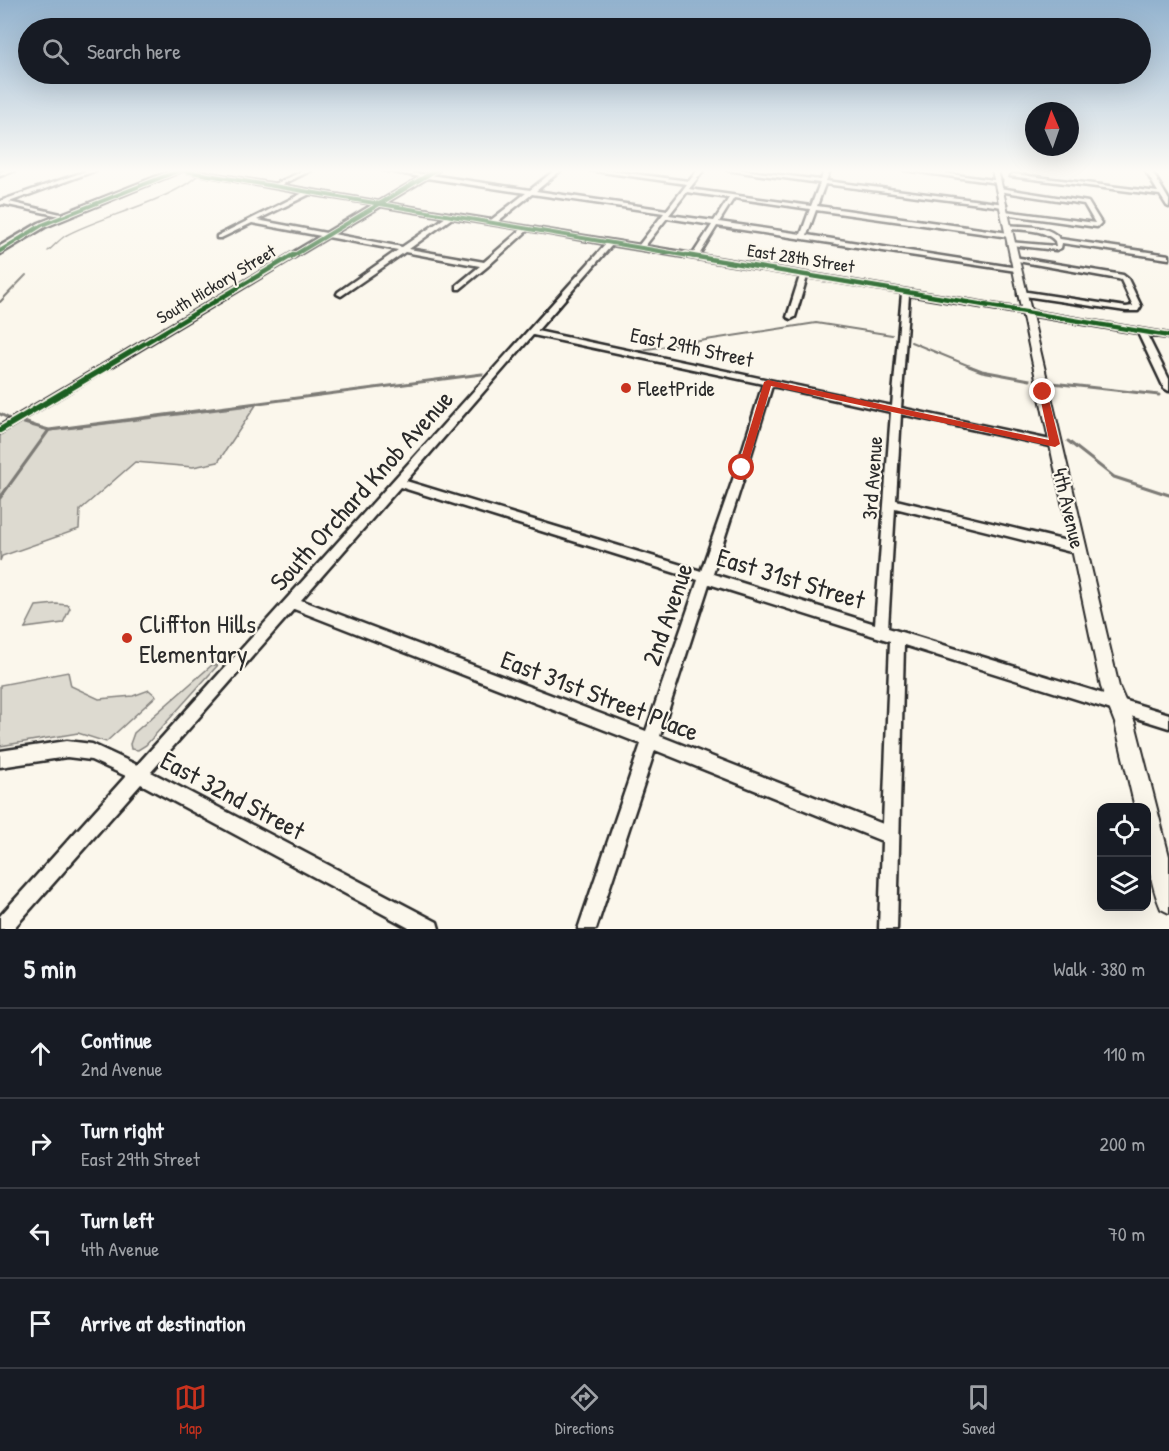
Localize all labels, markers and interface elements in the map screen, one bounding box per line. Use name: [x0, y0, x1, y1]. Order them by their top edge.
search box: [18, 18, 1151, 84]
icon: search: [39, 35, 72, 68]
text: Search here: [87, 36, 181, 66]
north arrow: [1025, 102, 1079, 156]
street label: East 28th Street: [746, 237, 857, 279]
street label: South Hickory Street: [152, 238, 281, 330]
street label: East 29th Street: [628, 320, 757, 374]
place label: FleetPride: [637, 374, 715, 403]
route end: [1029, 378, 1055, 404]
marker: FleetPride: [619, 381, 633, 395]
street label: South Orchard Knob Avenue: [261, 382, 461, 598]
street label: 3rd Avenue: [855, 435, 889, 521]
route start: [728, 454, 754, 480]
street label: 4th Avenue: [1046, 465, 1092, 551]
street label: East 31st Street: [713, 539, 870, 617]
street label: 2nd Avenue: [633, 558, 701, 670]
place label: Cliffton Hills Elementary: [139, 606, 256, 671]
marker: Cliffton Hills Elementary: [120, 631, 134, 645]
street label: East 31st Street Place: [496, 641, 704, 749]
street label: East 32nd Street: [155, 742, 312, 848]
map controls: [1097, 803, 1151, 911]
button: locate: [1097, 803, 1151, 857]
button: layers: [1097, 857, 1151, 911]
text: 5 min: [24, 951, 76, 986]
text: Walk · 380 m: [1053, 955, 1145, 982]
text: Continue: [81, 1025, 152, 1055]
icon: ahead: [24, 1037, 57, 1070]
text: 110 m: [1103, 1040, 1145, 1067]
text: 2nd Avenue: [81, 1055, 163, 1082]
text: Turn right: [81, 1115, 164, 1145]
icon: right: [24, 1127, 57, 1160]
text: 200 m: [1100, 1130, 1145, 1157]
text: East 29th Street: [81, 1145, 200, 1172]
text: Turn left: [81, 1205, 154, 1235]
icon: left: [24, 1217, 57, 1250]
text: 70 m: [1108, 1220, 1145, 1247]
text: 4th Avenue: [81, 1235, 159, 1262]
icon: arrive: [24, 1307, 57, 1340]
text: Arrive at destination: [81, 1308, 246, 1338]
tab: Map: [174, 1381, 207, 1439]
tab: Directions: [555, 1381, 614, 1439]
tab: Saved: [962, 1381, 995, 1439]

